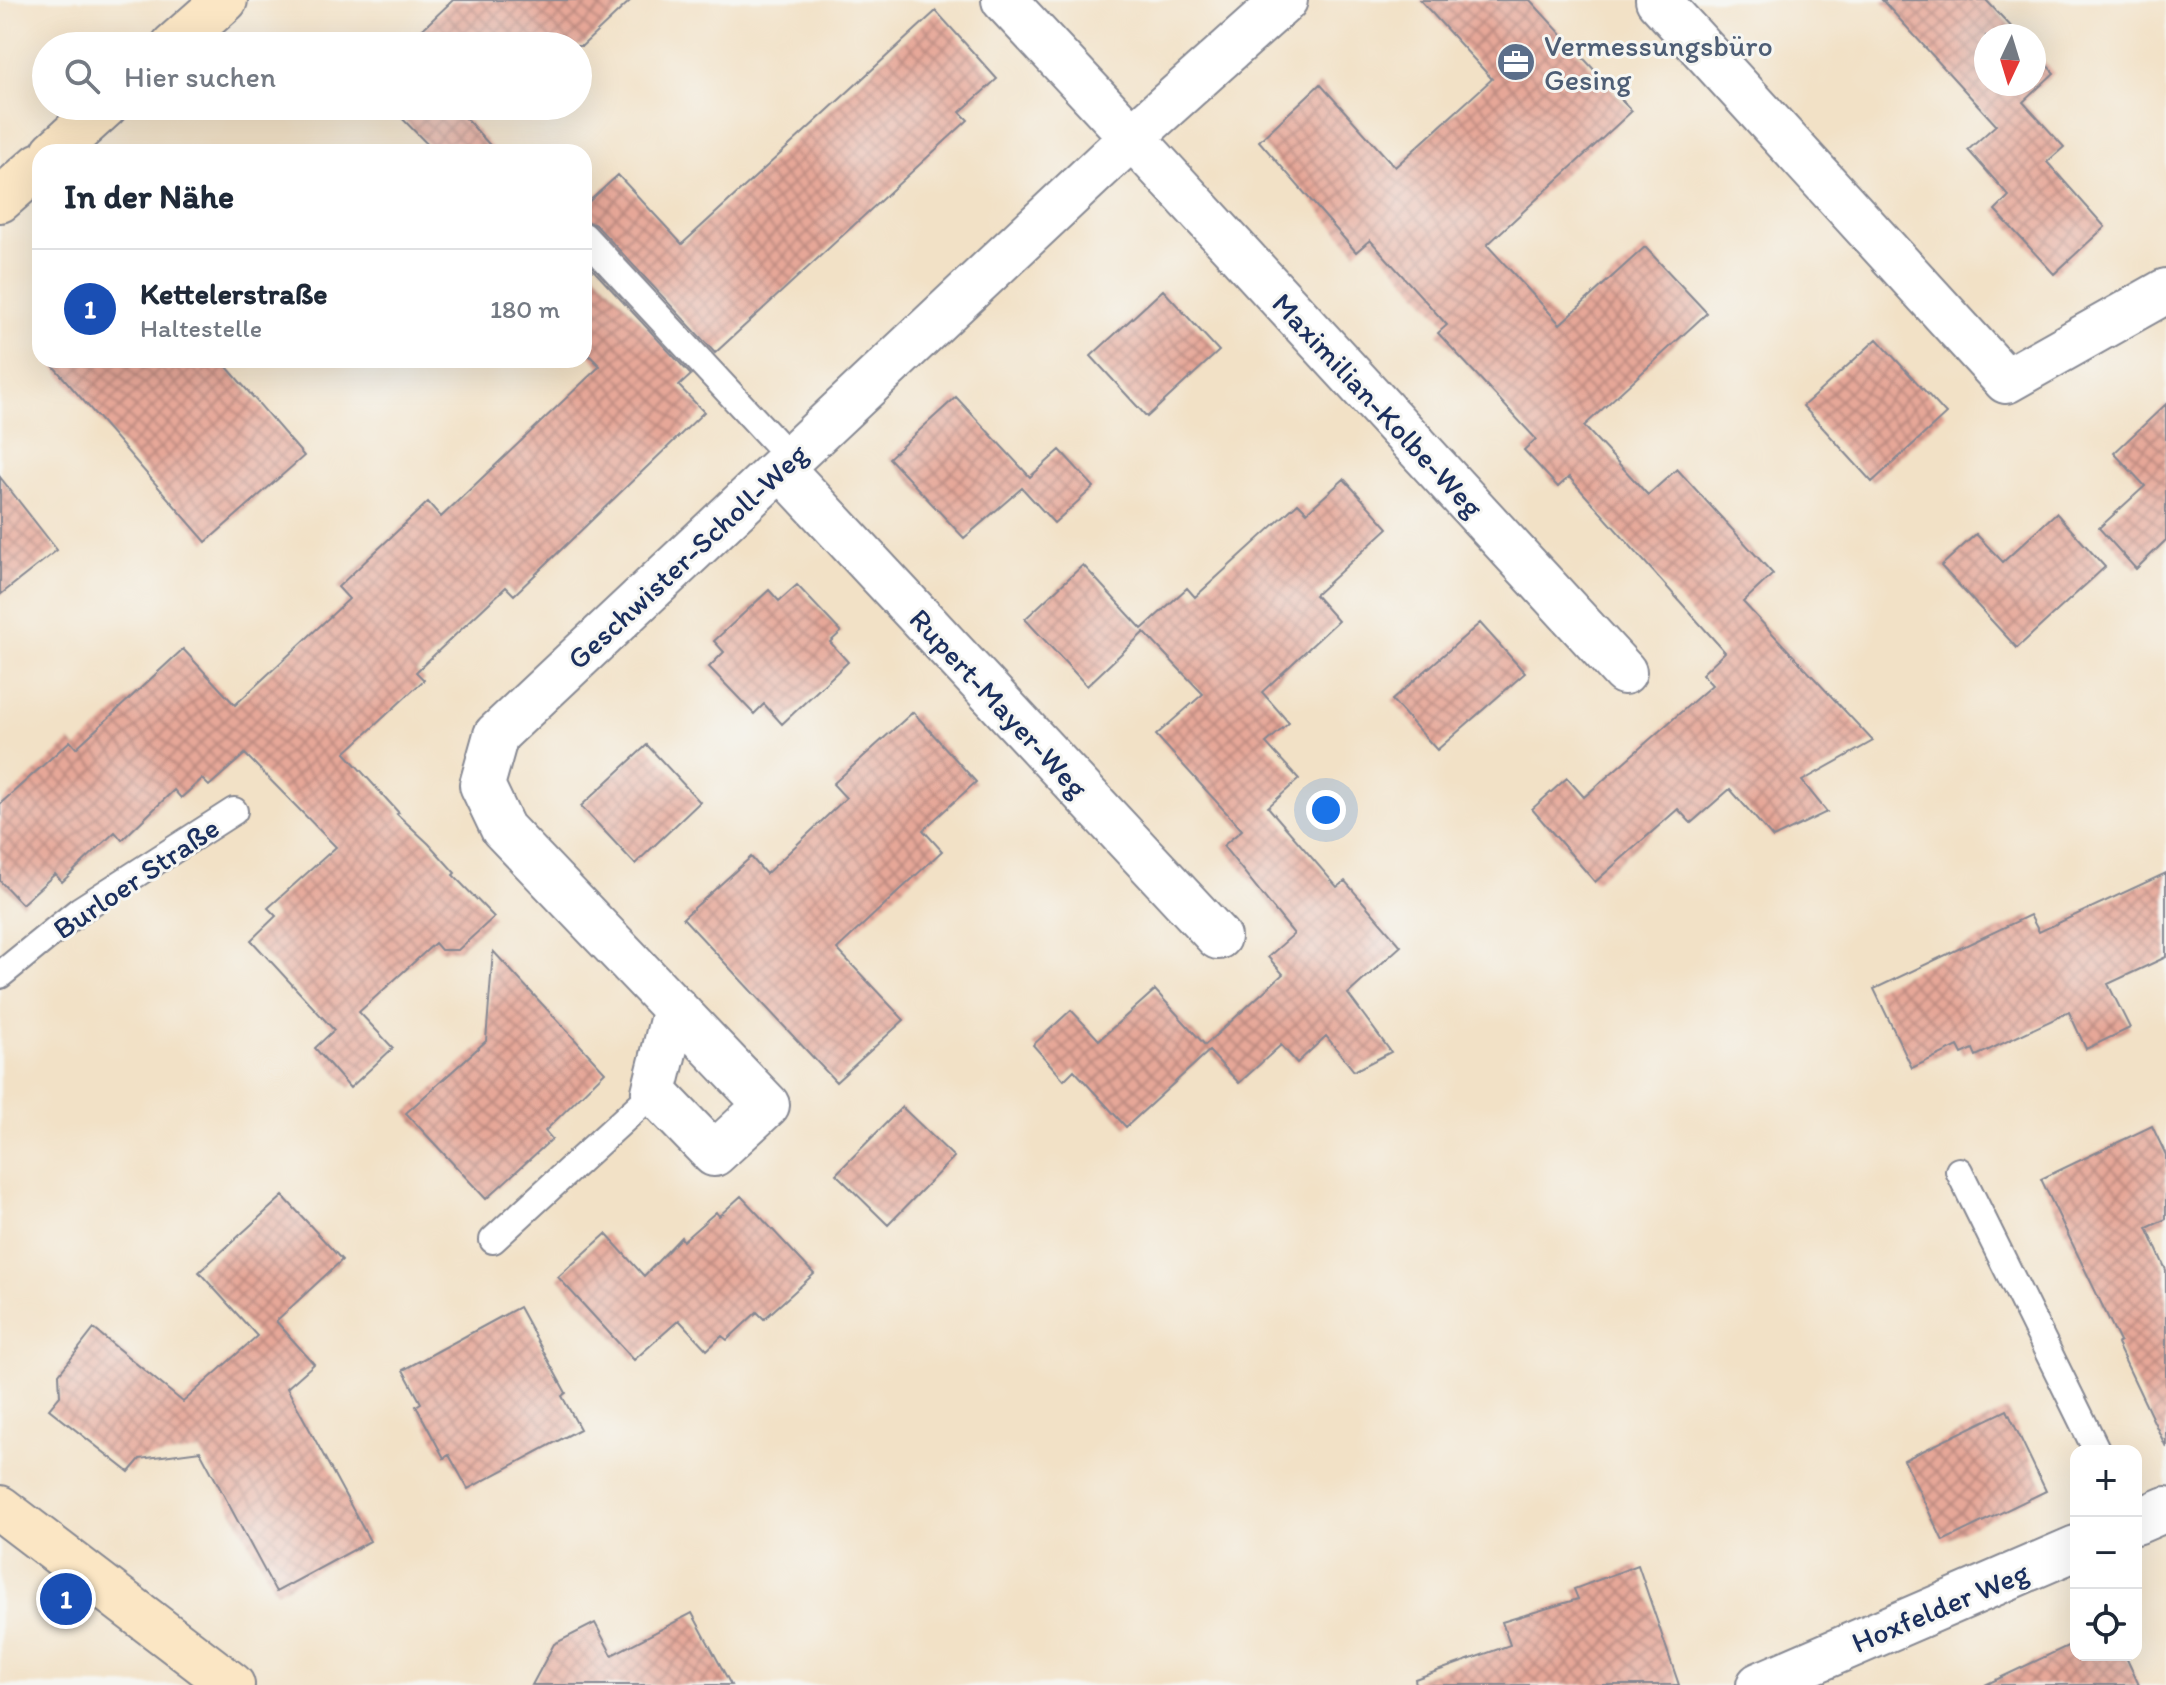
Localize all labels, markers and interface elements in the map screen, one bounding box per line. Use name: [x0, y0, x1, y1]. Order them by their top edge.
north arrow: [1974, 24, 2046, 96]
place label: Vermessungsbüro Gesing: [1544, 27, 1773, 98]
search box: [32, 32, 592, 120]
office icon: Vermessungsbüro Gesing: [1495, 41, 1537, 83]
icon: search: [60, 54, 104, 98]
text: Hier suchen: [124, 58, 276, 95]
text: In der Nähe: [64, 176, 234, 217]
text: Kettelerstraße: [140, 275, 328, 312]
street label: Maximilian-Kolbe-Weg: [1264, 285, 1492, 525]
text: 1: [84, 293, 96, 325]
text: 180 m: [490, 293, 560, 325]
text: Haltestelle: [140, 312, 262, 344]
street label: Geschwister-Scholl-Weg: [559, 435, 815, 677]
street label: Rupert-Mayer-Weg: [902, 601, 1097, 806]
your location: [1306, 790, 1346, 830]
street label: Burloer Straße: [46, 809, 226, 947]
map controls: [2070, 1445, 2142, 1661]
button: +: [2070, 1445, 2142, 1517]
button: −: [2070, 1517, 2142, 1589]
street label: Hoxfelder Weg: [1846, 1553, 2035, 1661]
pin: 1: [40, 1569, 92, 1629]
button: locate: [2070, 1589, 2142, 1661]

